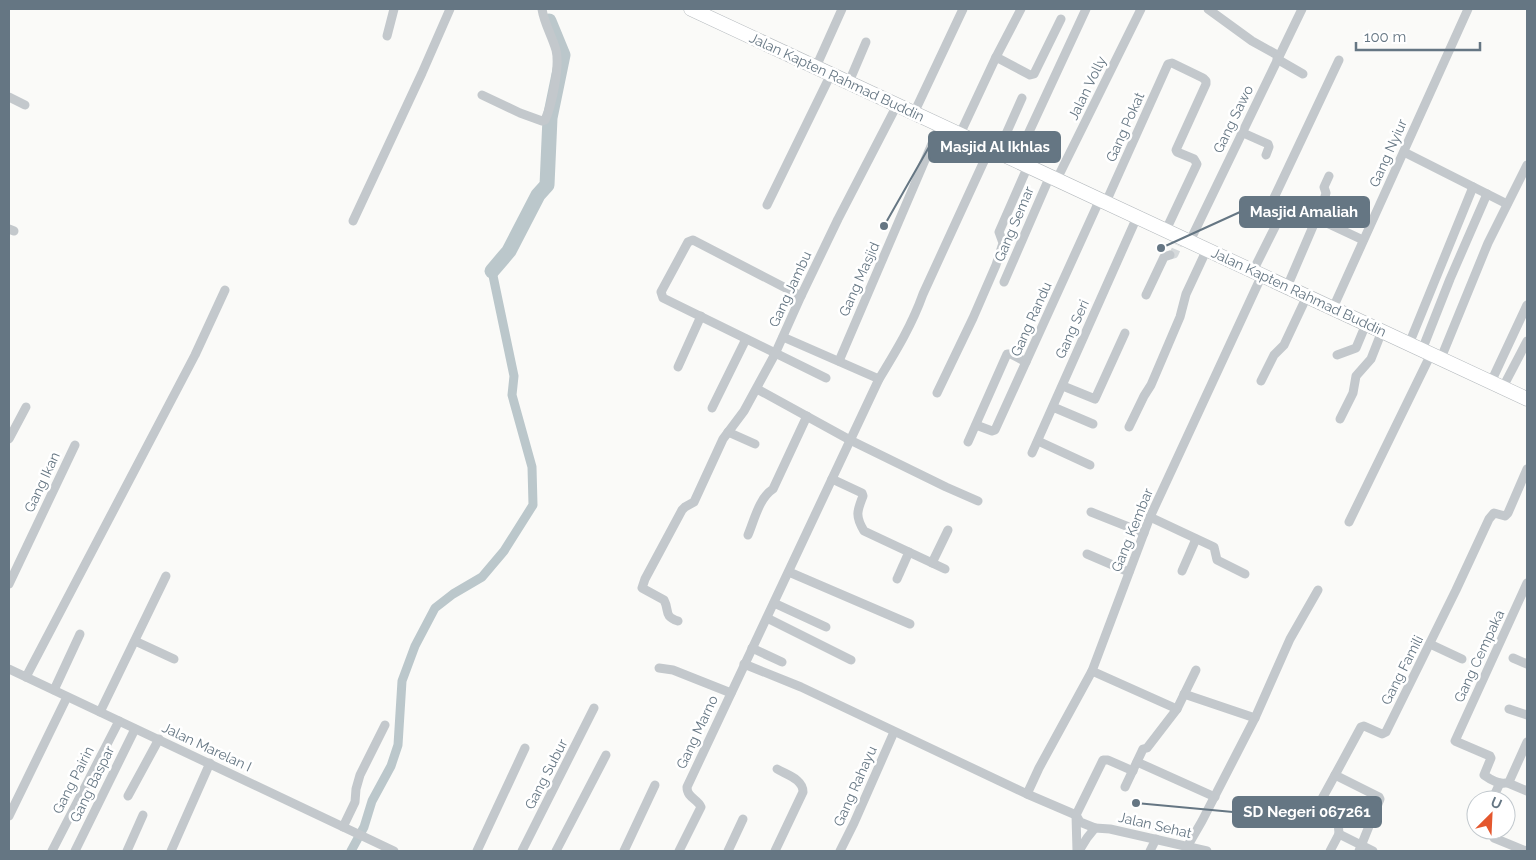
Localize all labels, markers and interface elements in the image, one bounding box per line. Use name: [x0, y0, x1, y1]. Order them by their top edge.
scale bar: [1356, 20, 1480, 52]
text: 100 m: [1364, 28, 1406, 46]
street label: Jalan Kapten Rahmad Buddin: [747, 29, 927, 125]
street label: Jalan Volly: [1065, 53, 1109, 122]
street label: Gang Sawo: [1210, 83, 1256, 155]
street label: Gang Pokat: [1103, 89, 1148, 164]
street label: Gang Nyiur: [1366, 116, 1410, 189]
callout: Masjid Al Ikhlas: [929, 132, 1060, 162]
text: Masjid Al Ikhlas: [940, 138, 1050, 156]
street label: Gang Semar: [991, 184, 1037, 264]
callout: Masjid Amaliah: [1240, 197, 1369, 227]
text: Masjid Amaliah: [1250, 203, 1358, 221]
street label: Gang Masjid: [836, 239, 882, 319]
street label: Jalan Kapten Rahmad Buddin: [1209, 244, 1389, 340]
street label: Gang Jambu: [765, 249, 815, 329]
street label: Gang Randu: [1007, 279, 1055, 359]
street label: Gang Seri: [1052, 297, 1092, 361]
street label: Gang Ikan: [21, 449, 63, 515]
street label: Gang Kembar: [1108, 486, 1156, 574]
street label: Gang Cempaka: [1451, 607, 1507, 705]
street label: Gang Famili: [1378, 633, 1426, 707]
street label: Gang Marno: [673, 693, 721, 771]
street label: Jalan Marelan I: [160, 719, 254, 775]
street label: Gang Subur: [521, 736, 571, 812]
street label: Gang Baspar: [67, 743, 117, 825]
street label: Gang Rahayu: [830, 743, 880, 829]
street label: Gang Pairin: [49, 744, 97, 816]
north arrow: [1466, 790, 1516, 840]
text: U: [1488, 794, 1504, 813]
callout: SD Negeri 067261: [1233, 797, 1381, 827]
text: SD Negeri 067261: [1243, 803, 1371, 821]
street label: Jalan Sehat: [1117, 809, 1193, 841]

